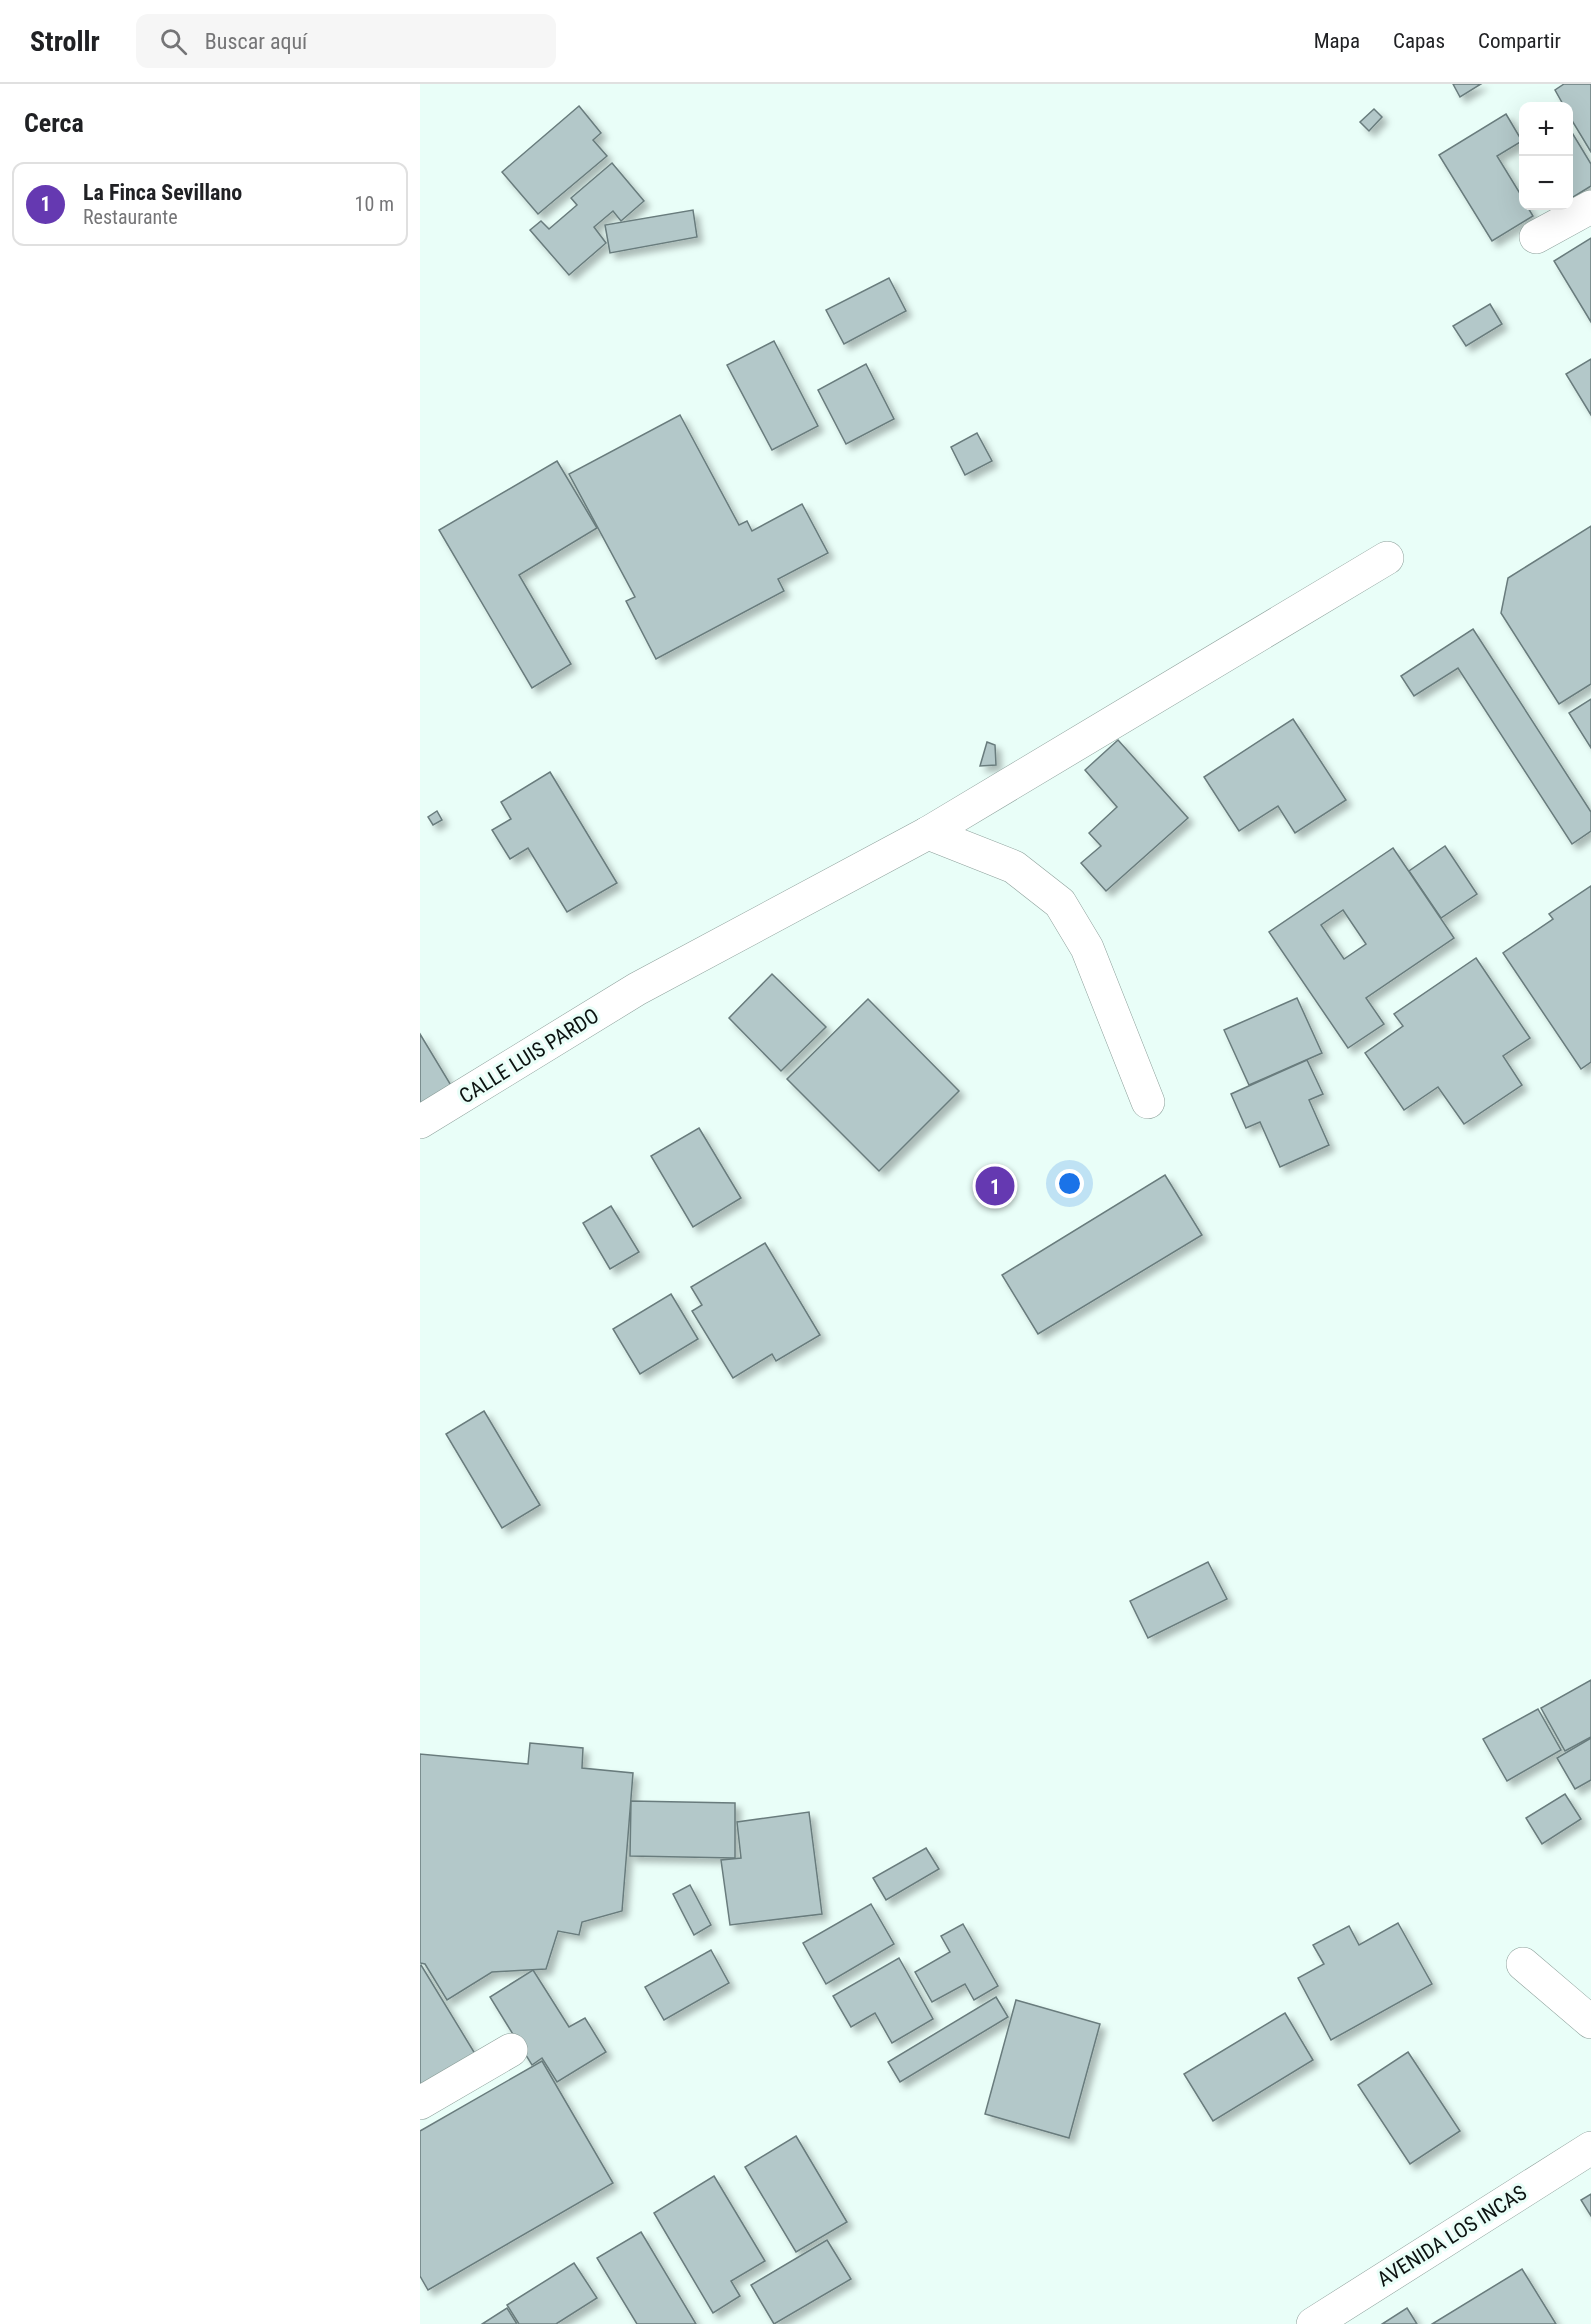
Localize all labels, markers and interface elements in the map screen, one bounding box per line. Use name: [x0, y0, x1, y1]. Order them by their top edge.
search box: [136, 14, 556, 68]
text: Strollr: [30, 25, 100, 58]
icon: search: [157, 25, 190, 58]
text: Buscar aquí: [205, 29, 307, 54]
text: Mapa: [1314, 29, 1360, 53]
text: Capas: [1393, 29, 1445, 53]
text: Compartir: [1478, 29, 1561, 53]
map controls: [1519, 102, 1573, 210]
button: +: [1519, 102, 1573, 156]
text: Cerca: [24, 108, 84, 138]
button: −: [1519, 156, 1573, 210]
text: La Finca Sevillano: [83, 180, 242, 205]
text: 1: [40, 192, 51, 216]
text: 10 m: [355, 192, 394, 216]
text: Restaurante: [83, 205, 178, 229]
street label: CALLE LUIS PARDO: [455, 1004, 603, 1108]
pin: 1: [976, 1164, 1014, 1208]
your location: [1055, 1169, 1084, 1198]
street label: AVENIDA LOS INCAS: [1373, 2180, 1531, 2292]

